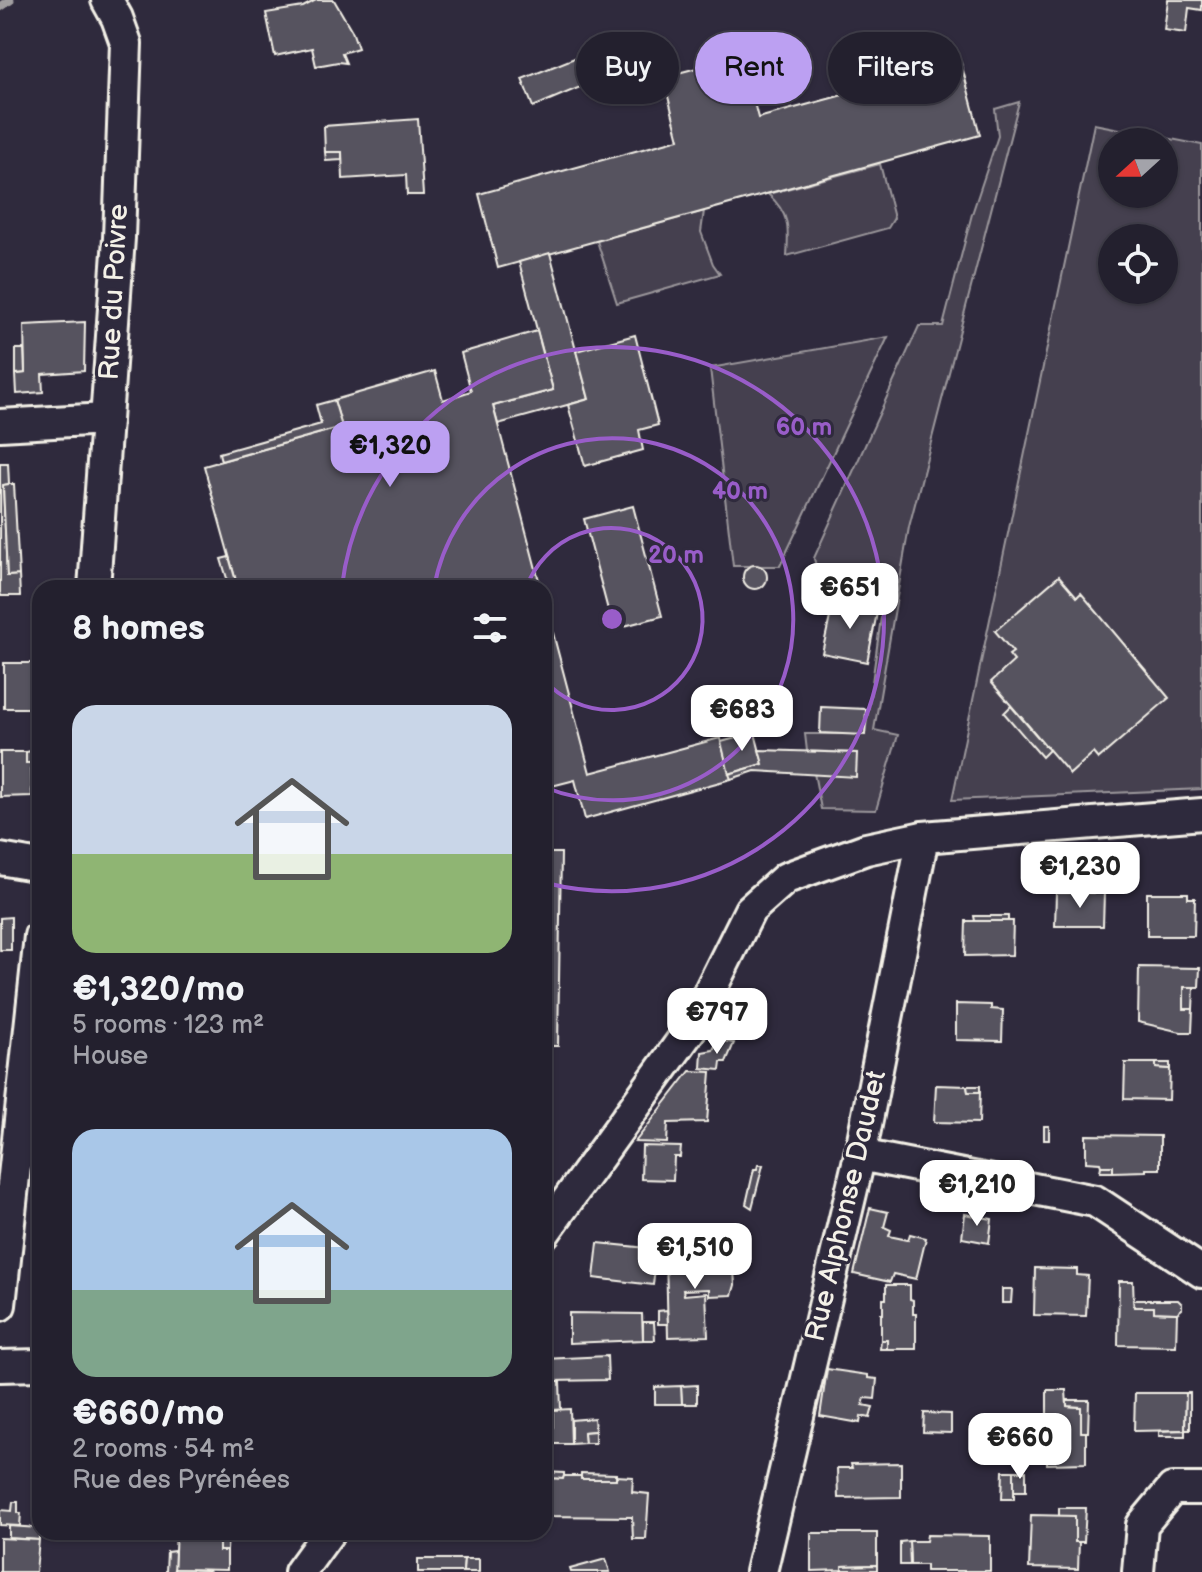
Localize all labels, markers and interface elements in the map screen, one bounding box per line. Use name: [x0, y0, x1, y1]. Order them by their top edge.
chip: Buy: [576, 32, 679, 104]
chip: Rent: [695, 32, 812, 104]
chip: Filters: [828, 32, 962, 104]
north arrow: [1098, 128, 1178, 208]
map controls: [1098, 128, 1178, 304]
street label: Rue du Poivre: [93, 203, 135, 381]
button: locate: [1098, 224, 1178, 304]
text: 60 m: [776, 413, 832, 442]
pin: €1,320: [325, 421, 455, 489]
text: €1,320: [349, 431, 431, 462]
text: 40 m: [712, 477, 768, 506]
text: 20 m: [648, 541, 704, 570]
pin: €651: [803, 563, 897, 631]
text: €651: [819, 573, 881, 604]
centre of rings: [598, 605, 626, 633]
icon: filters: [468, 606, 512, 650]
text: 8 homes: [72, 608, 205, 649]
pin: €683: [695, 685, 789, 753]
text: €683: [709, 695, 775, 726]
icon: home: [220, 757, 364, 901]
pin: €1,230: [1015, 842, 1145, 910]
text: €1,230: [1039, 852, 1121, 883]
text: €1,320/mo: [72, 969, 245, 1010]
pin: €797: [670, 988, 764, 1056]
text: €797: [685, 998, 749, 1029]
text: 5 rooms · 123 m²: [72, 1010, 264, 1041]
text: House: [72, 1041, 148, 1072]
street label: Rue Alphonse Daudet: [799, 1067, 893, 1345]
pin: €1,210: [912, 1160, 1042, 1228]
text: €1,210: [938, 1170, 1016, 1201]
icon: home: [220, 1181, 364, 1325]
pin: €1,510: [630, 1223, 760, 1291]
text: €1,510: [656, 1233, 734, 1264]
text: €660/mo: [72, 1393, 224, 1434]
pin: €660: [973, 1413, 1067, 1481]
text: €660: [986, 1423, 1054, 1454]
text: 2 rooms · 54 m²: [72, 1434, 255, 1465]
text: Rue des Pyrénées: [72, 1465, 290, 1496]

